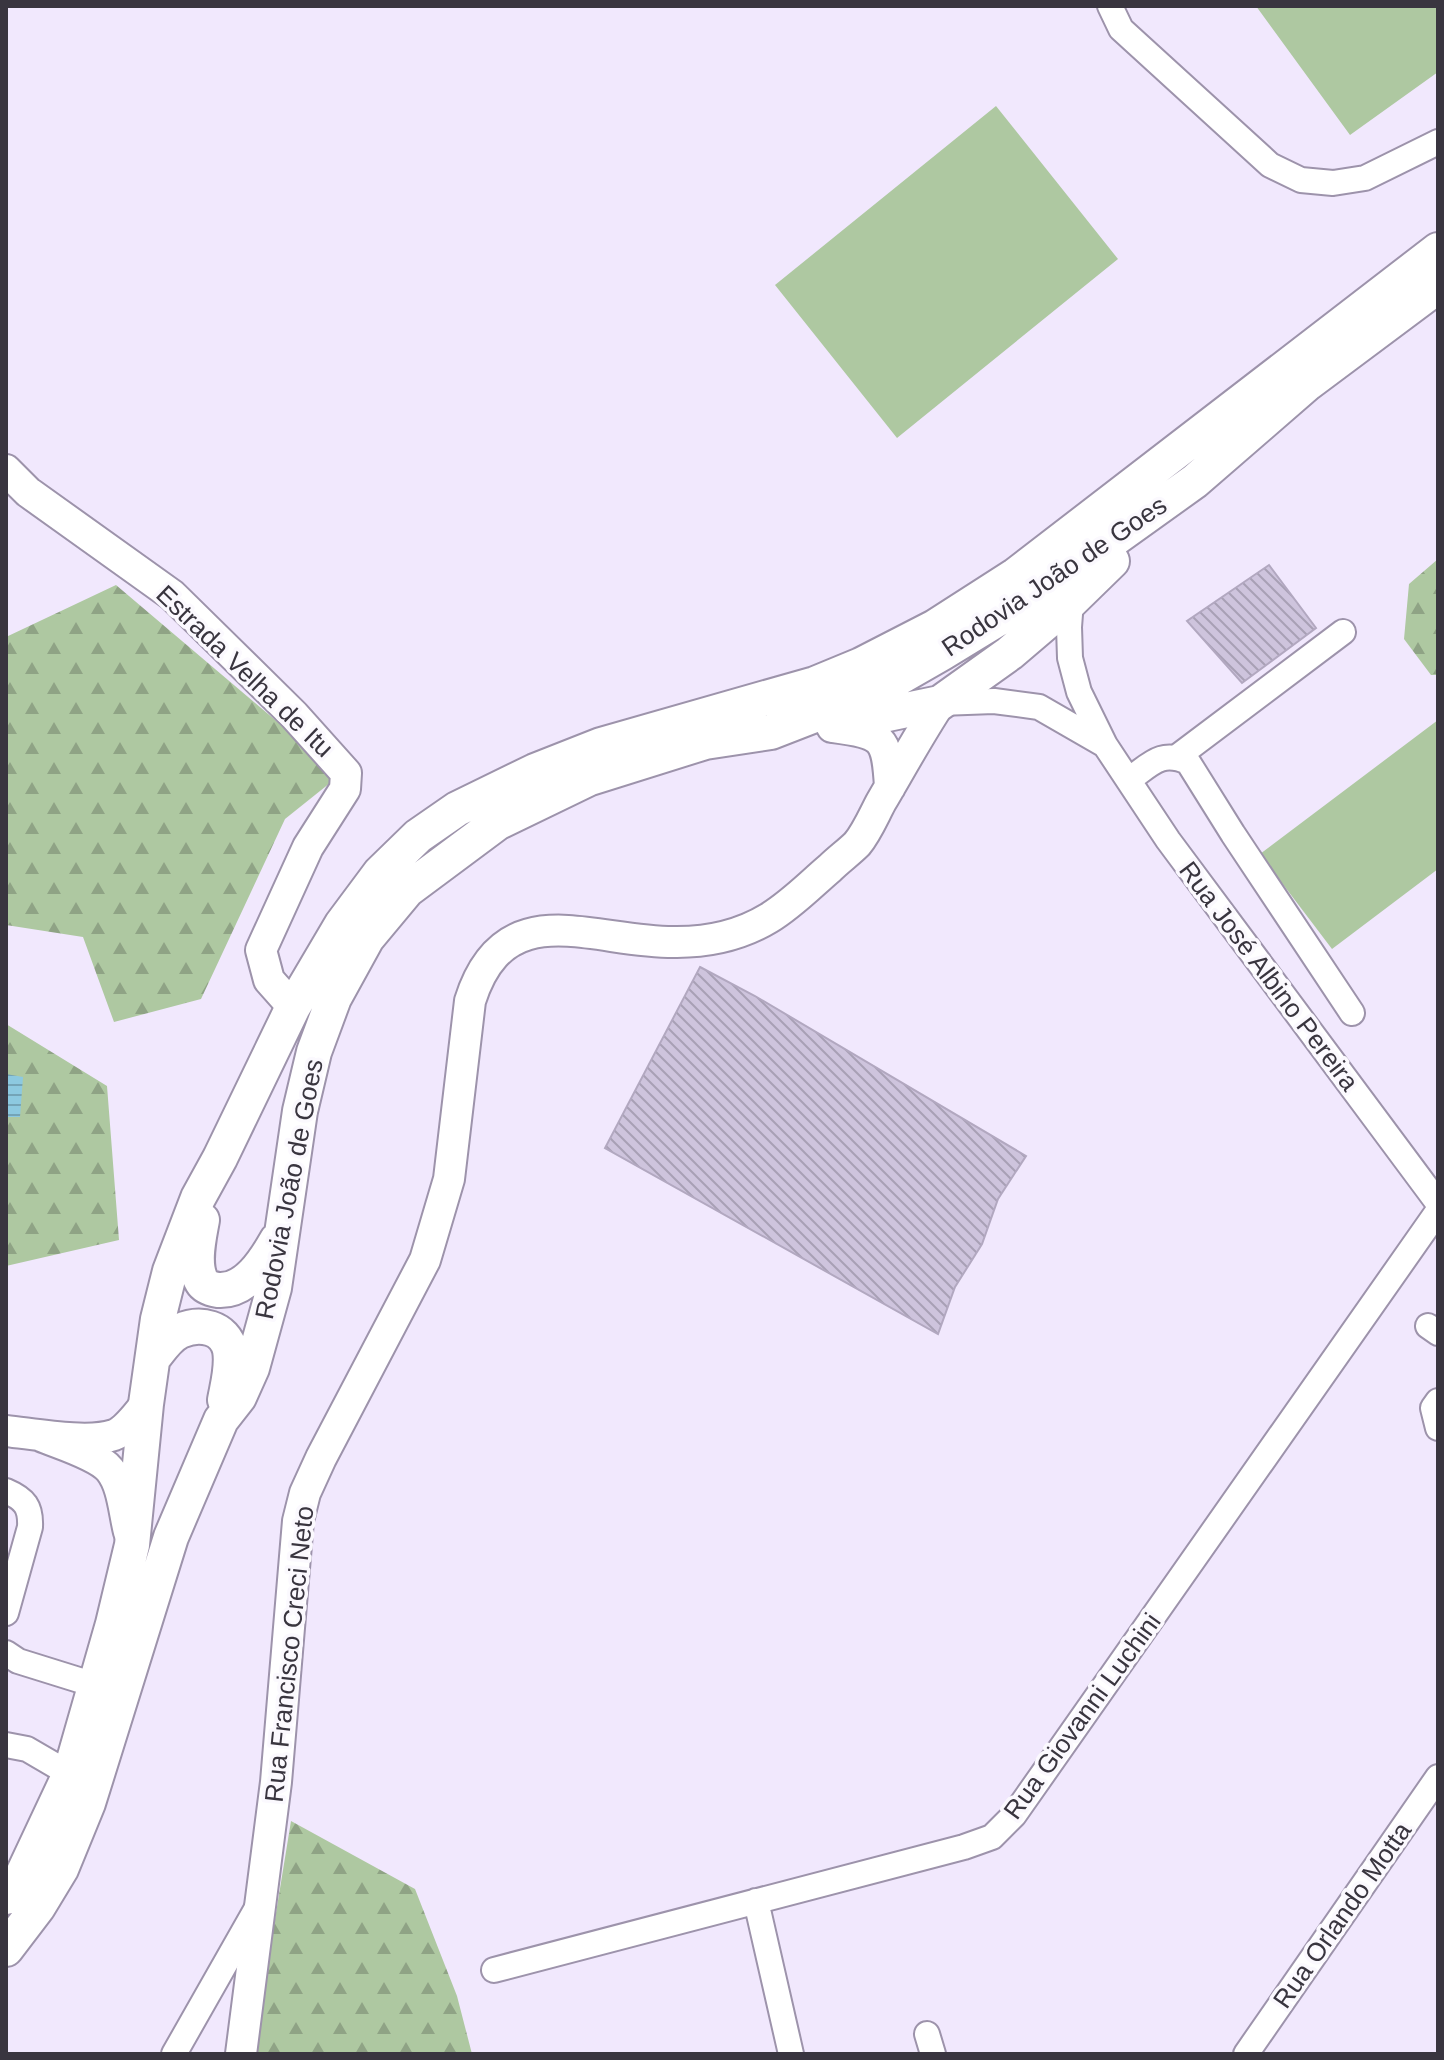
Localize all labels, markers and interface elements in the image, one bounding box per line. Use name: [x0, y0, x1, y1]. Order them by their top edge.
street label: Rodovia João de Goes: [936, 490, 1172, 662]
street label: Estrada Velha de Itu: [150, 579, 340, 763]
street label: Rua José Albino Pereira: [1173, 856, 1365, 1097]
street label: Rodovia João de Goes: [249, 1056, 329, 1322]
street label: Rua Francisco Creci Neto: [259, 1504, 319, 1804]
street label: Rua Giovanni Luchini: [997, 1607, 1167, 1825]
street label: Rua Orlando Motta: [1267, 1816, 1418, 2014]

